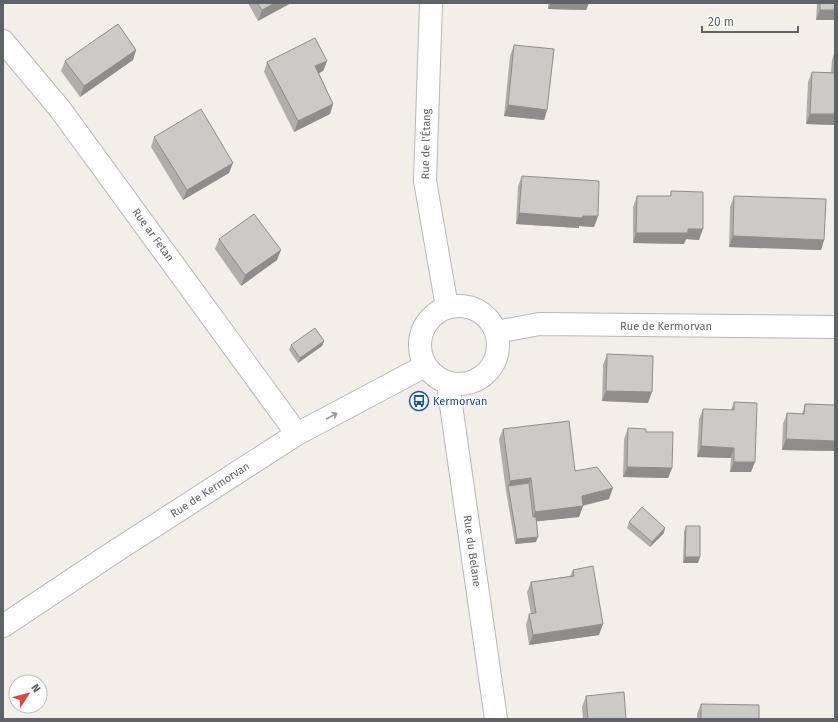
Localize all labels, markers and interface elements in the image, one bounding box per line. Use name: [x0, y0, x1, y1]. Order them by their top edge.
scale bar: [702, 8, 798, 34]
text: 20 m: [708, 15, 734, 29]
street label: Rue de l'Étang: [418, 108, 433, 179]
street label: Rue ar Fetan: [129, 206, 177, 264]
street label: Rue de Kermorvan: [620, 320, 712, 333]
bus stop icon: Kermorvan: [408, 390, 430, 412]
place label: Kermorvan: [433, 395, 487, 408]
one-way arrow: [325, 411, 337, 419]
street label: Rue de Kermorvan: [168, 460, 252, 520]
street label: Rue du Belane: [461, 514, 483, 588]
north arrow: [8, 674, 48, 714]
text: N: [28, 682, 43, 695]

